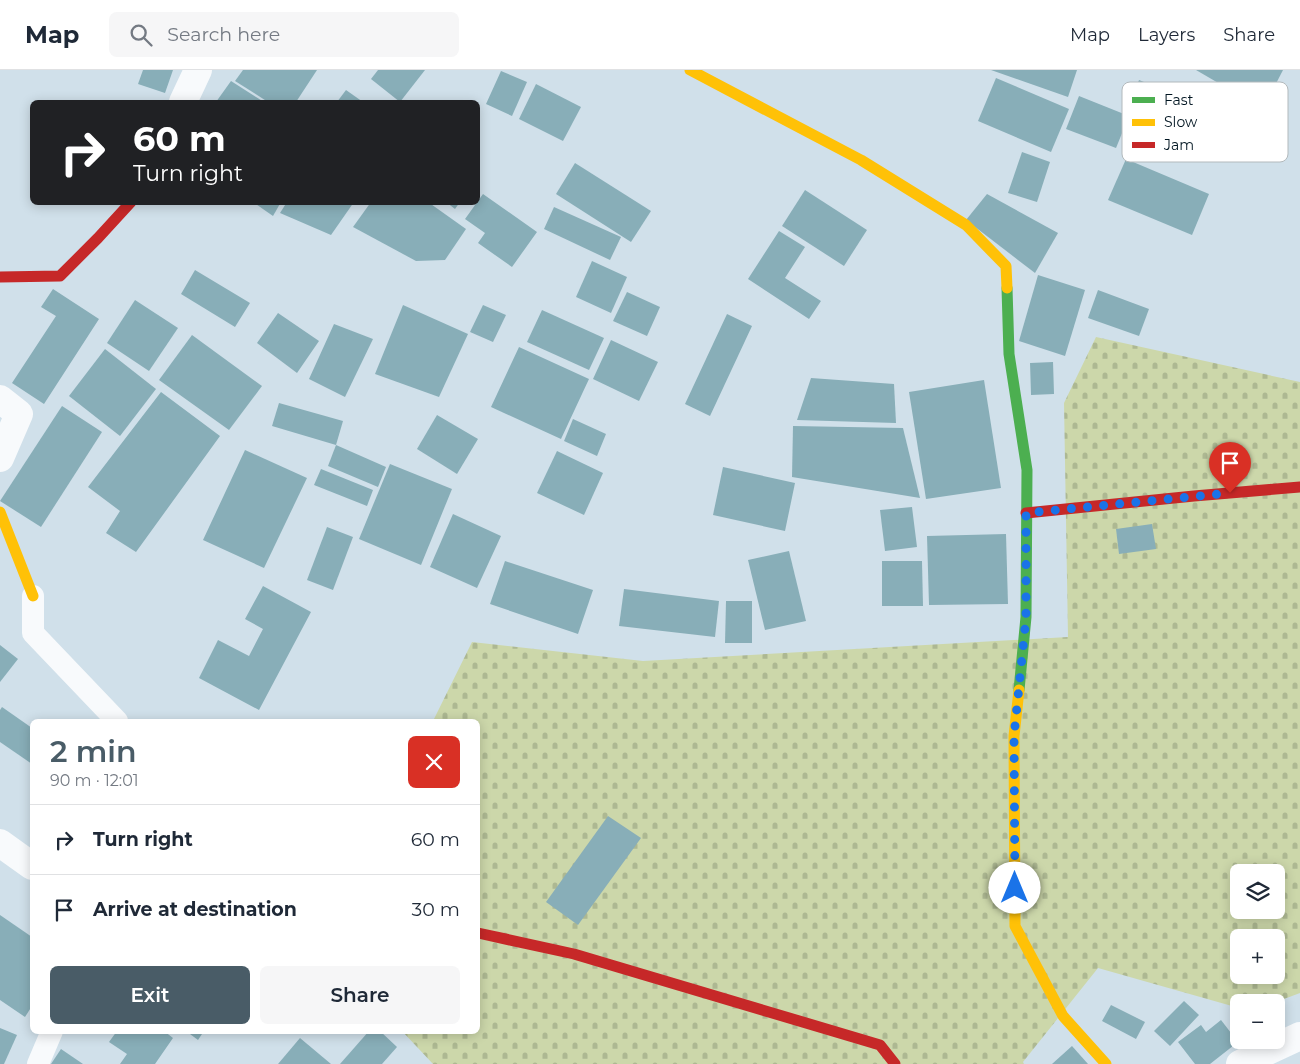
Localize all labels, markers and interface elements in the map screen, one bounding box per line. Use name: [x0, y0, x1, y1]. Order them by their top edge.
search box: [109, 12, 459, 57]
text: Map: [25, 20, 79, 49]
icon: search: [127, 21, 155, 49]
text: Search here: [167, 23, 280, 46]
text: Map: [1070, 24, 1110, 46]
text: Layers: [1138, 24, 1195, 46]
text: Share: [1223, 24, 1275, 46]
legend: [1122, 82, 1288, 162]
text: Fast: [1164, 91, 1194, 109]
text: Slow: [1164, 113, 1198, 131]
text: 60 m: [133, 117, 226, 160]
icon: right: [50, 120, 115, 185]
text: Jam: [1163, 136, 1194, 154]
text: Turn right: [133, 160, 243, 187]
pin: [1209, 442, 1251, 493]
icon: arrive: [1216, 449, 1244, 477]
text: 2 min: [50, 733, 137, 770]
button: close: [408, 736, 460, 788]
text: 90 m · 12:01: [50, 771, 139, 790]
icon: right: [50, 826, 78, 854]
text: Turn right: [93, 828, 193, 851]
text: 60 m: [411, 828, 460, 851]
position arrow: [988, 861, 1040, 913]
map controls: [1230, 864, 1285, 1049]
button: layers: [1230, 864, 1285, 919]
icon: arrive: [50, 896, 78, 924]
text: Arrive at destination: [93, 898, 297, 921]
text: 30 m: [412, 898, 460, 921]
button: +: [1230, 929, 1285, 984]
button: Exit: [50, 966, 250, 1024]
button: Share: [260, 966, 460, 1024]
button: −: [1230, 994, 1285, 1049]

